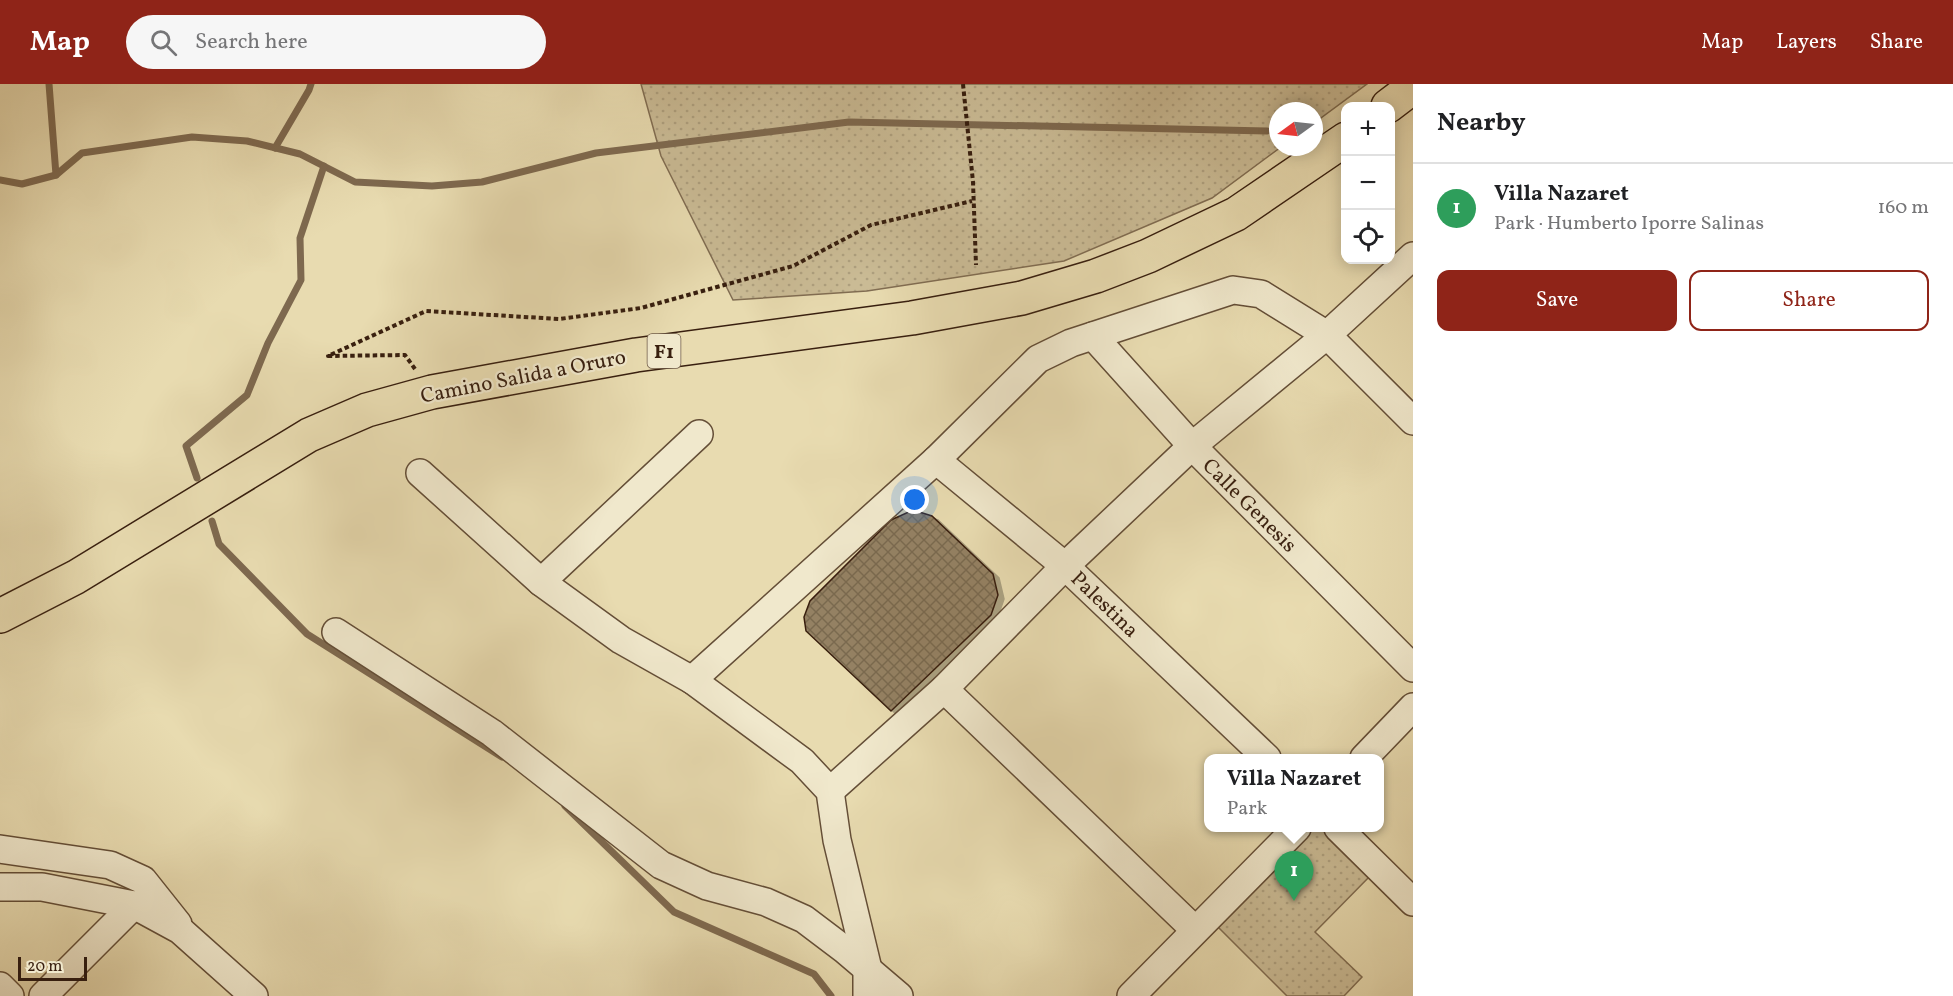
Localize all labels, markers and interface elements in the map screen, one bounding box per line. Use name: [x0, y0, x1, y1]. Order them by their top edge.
search box: [126, 15, 546, 69]
text: Map: [30, 23, 90, 62]
icon: search: [147, 26, 180, 59]
text: Search here: [195, 27, 308, 58]
text: Map: [1701, 28, 1743, 57]
text: Layers: [1776, 28, 1837, 57]
text: Share: [1870, 28, 1923, 57]
north arrow: [1269, 102, 1323, 156]
map controls: [1341, 102, 1395, 264]
button: +: [1341, 102, 1395, 156]
text: Nearby: [1437, 105, 1526, 141]
button: −: [1341, 156, 1395, 210]
text: Villa Nazaret: [1494, 179, 1629, 210]
text: 1: [1452, 194, 1461, 222]
text: 160 m: [1877, 194, 1929, 222]
button: locate: [1341, 210, 1395, 264]
text: Park · Humberto Iporre Salinas: [1494, 210, 1764, 238]
button: Save: [1437, 270, 1677, 331]
button: Share: [1689, 270, 1929, 331]
road number: F1: [648, 334, 680, 368]
street label: Camino Salida a Oruro: [418, 343, 629, 412]
street label: Calle Genesis: [1195, 452, 1303, 560]
your location: [900, 485, 929, 514]
street label: Palestina: [1063, 565, 1144, 645]
popup: [1204, 754, 1384, 832]
text: Villa Nazaret: [1227, 764, 1361, 795]
text: Park: [1227, 795, 1268, 823]
pin: 1: [1274, 852, 1314, 901]
scale bar: [18, 954, 87, 982]
text: 20 m: [27, 956, 62, 978]

